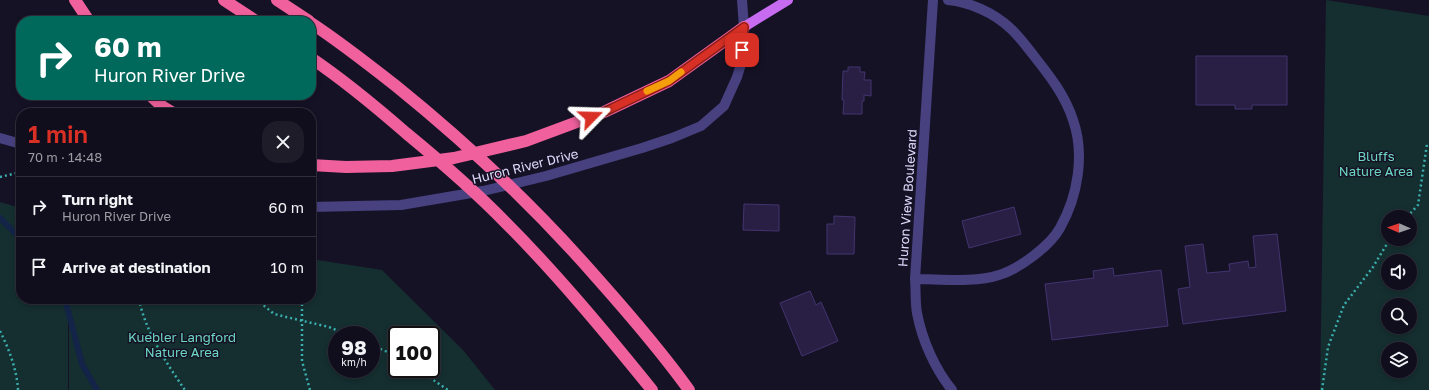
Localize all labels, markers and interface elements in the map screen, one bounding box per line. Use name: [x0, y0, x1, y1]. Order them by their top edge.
text: 60 m: [94, 30, 161, 63]
icon: right: [28, 32, 80, 84]
pin: [725, 33, 759, 67]
icon: arrive: [731, 39, 753, 61]
text: Huron River Drive: [94, 64, 245, 86]
position arrow: [570, 96, 612, 138]
text: 1 min: [28, 119, 88, 148]
button: close: [262, 121, 304, 163]
street label: Huron View Boulevard: [894, 129, 920, 267]
street label: Huron River Drive: [470, 145, 580, 187]
park label: Bluffs Nature Area: [1339, 148, 1413, 179]
text: 70 m · 14:48: [28, 149, 102, 165]
text: Turn right: [62, 190, 133, 208]
icon: right: [28, 196, 50, 218]
text: 60 m: [269, 198, 304, 216]
text: Huron River Drive: [62, 208, 171, 224]
north arrow: [1381, 210, 1417, 246]
map controls: [1381, 210, 1417, 378]
button: sound: [1381, 254, 1417, 290]
icon: arrive: [28, 256, 50, 278]
text: Arrive at destination: [62, 258, 211, 276]
text: 10 m: [270, 258, 304, 276]
button: search: [1381, 298, 1417, 334]
speed limit sign: 100: [388, 326, 440, 378]
park label: Kuebler Langford Nature Area: [128, 329, 236, 360]
text: 98: [341, 335, 367, 359]
button: layers: [1381, 342, 1417, 378]
text: km/h: [341, 356, 367, 368]

